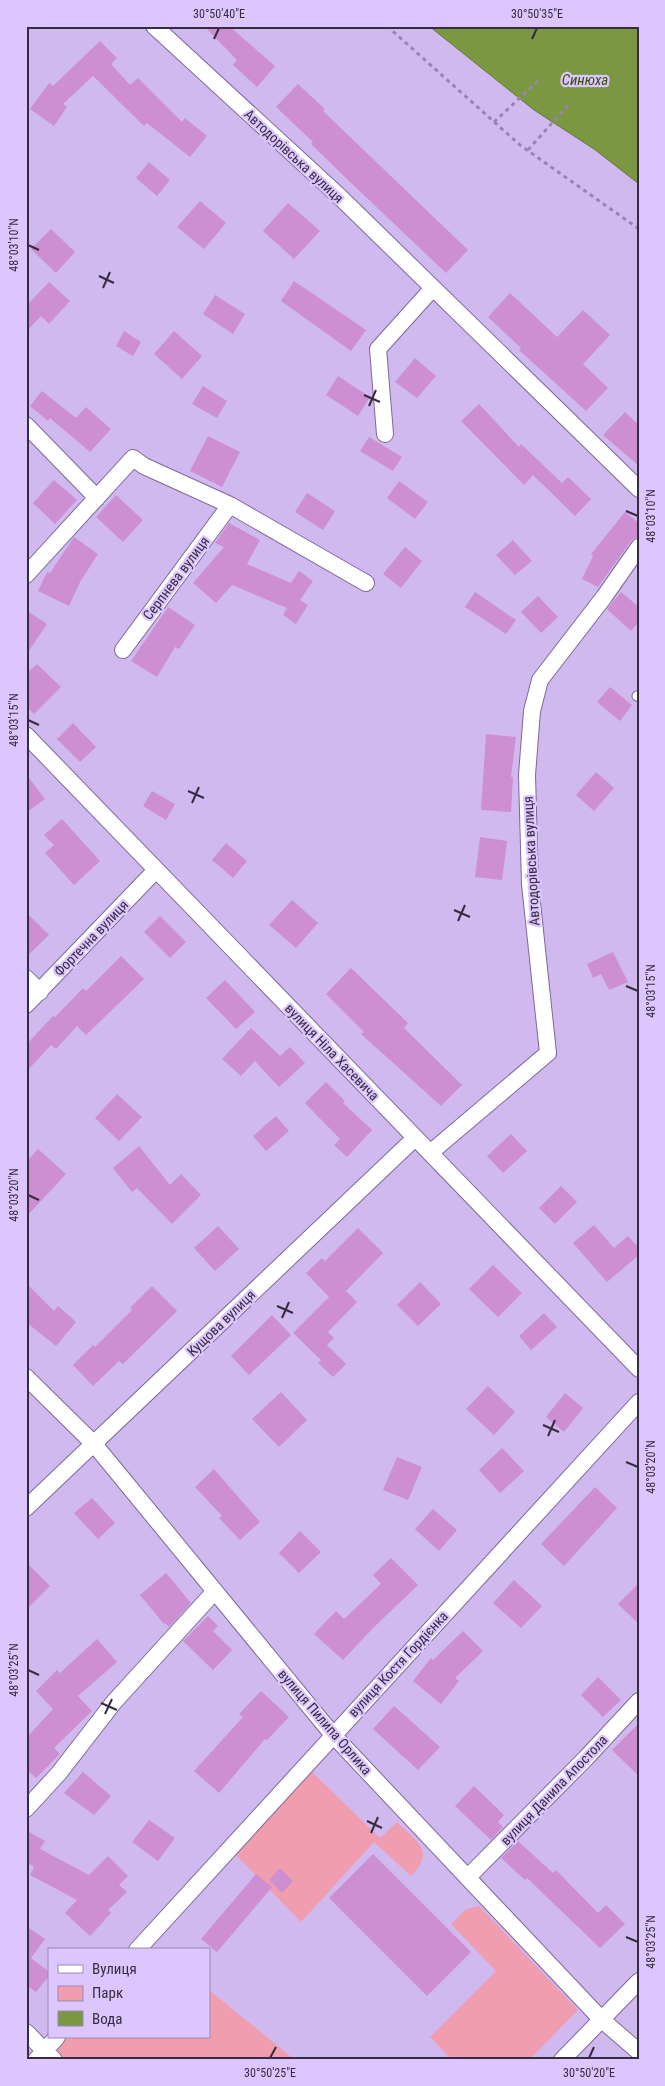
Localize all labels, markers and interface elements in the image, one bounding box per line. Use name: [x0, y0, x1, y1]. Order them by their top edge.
text: 30°50'40"E: [193, 7, 245, 21]
text: 30°50'35"E: [511, 7, 563, 21]
water label: Синюха: [562, 71, 608, 89]
street label: Автодорівська вулиця: [241, 106, 347, 206]
text: 48°03'10"N: [7, 218, 21, 272]
text: 48°03'10"N: [644, 489, 658, 543]
street label: Серпнева вулиця: [139, 533, 213, 623]
text: 48°03'15"N: [7, 693, 21, 747]
street label: Автодорівська вулиця: [520, 796, 542, 926]
street label: Фортечна вулиця: [51, 897, 131, 979]
text: 48°03'15"N: [644, 964, 658, 1018]
street label: вулиця Ніла Хасевича: [282, 1000, 382, 1104]
text: 48°03'20"N: [7, 1168, 21, 1222]
street label: Кущова вулиця: [184, 1287, 258, 1359]
text: 48°03'20"N: [644, 1440, 658, 1494]
street label: вулиця Костя Гордієнка: [345, 1608, 451, 1720]
text: 48°03'25"N: [7, 1643, 21, 1697]
street label: вулиця Пилипа Орлика: [275, 1666, 375, 1778]
street label: вулиця Данила Апостола: [497, 1732, 611, 1848]
text: 48°03'25"N: [644, 1915, 658, 1969]
legend: [48, 1948, 210, 2038]
text: Вулиця: [92, 1960, 137, 1978]
text: Парк: [92, 1984, 123, 2002]
text: Вода: [92, 2010, 122, 2028]
text: 30°50'25"E: [244, 2066, 296, 2080]
text: 30°50'20"E: [563, 2066, 615, 2080]

